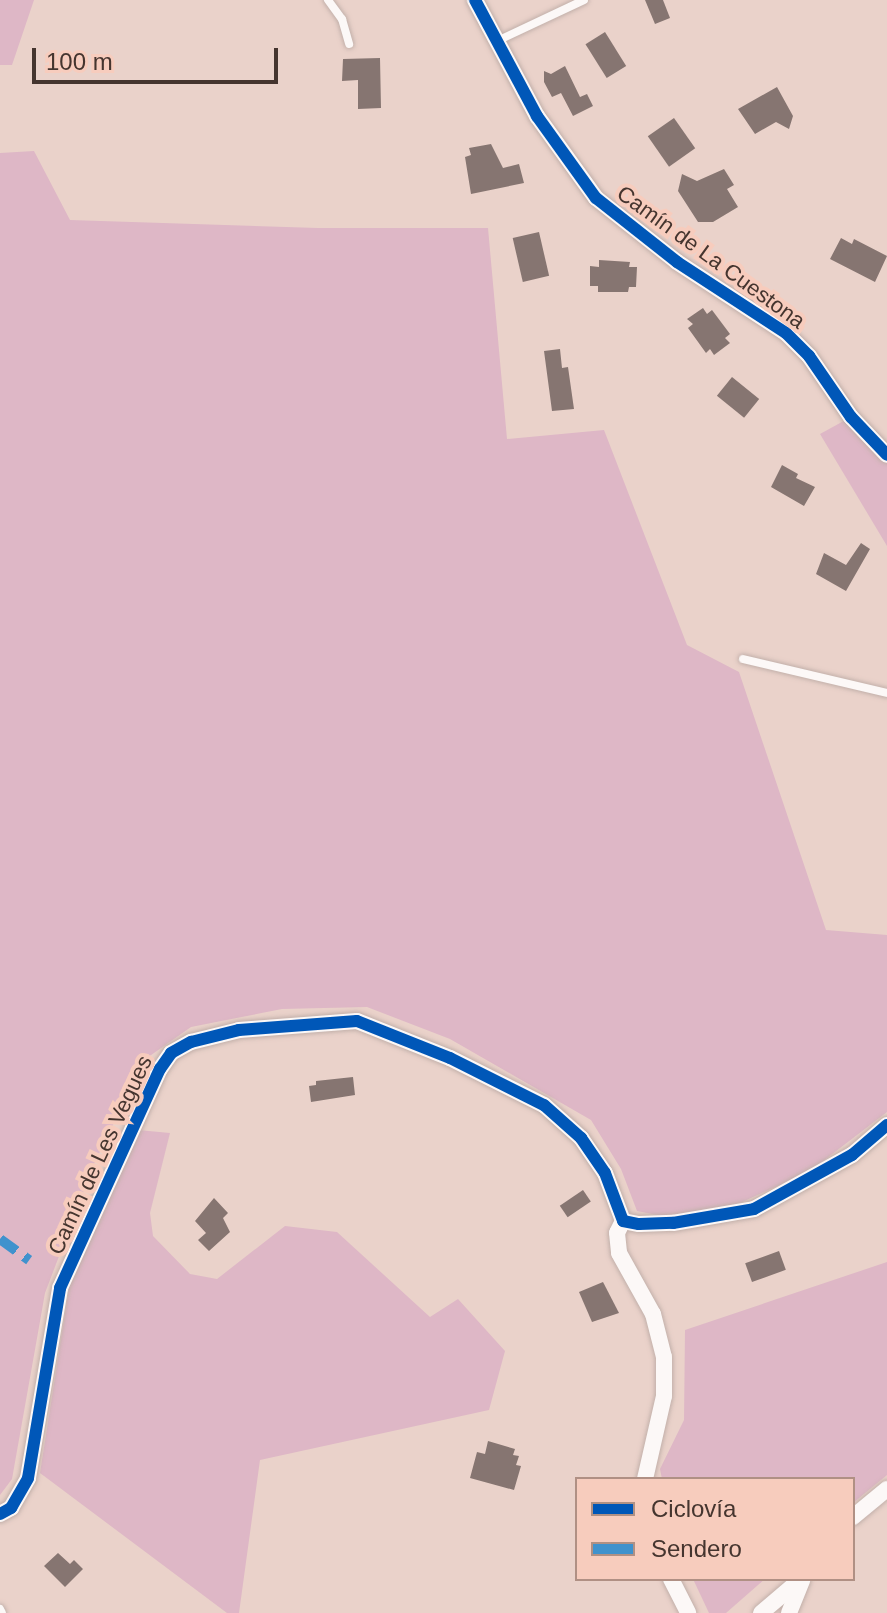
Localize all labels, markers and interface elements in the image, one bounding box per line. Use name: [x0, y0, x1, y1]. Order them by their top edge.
scale bar: [36, 32, 282, 82]
text: 100 m: [46, 48, 113, 75]
street label: Camín de La Cuestona: [612, 180, 810, 334]
street label: Camín de Les Vegues: [42, 1051, 158, 1259]
legend: [575, 1477, 855, 1581]
text: Ciclovía: [651, 1495, 736, 1522]
text: Sendero: [651, 1535, 742, 1562]

